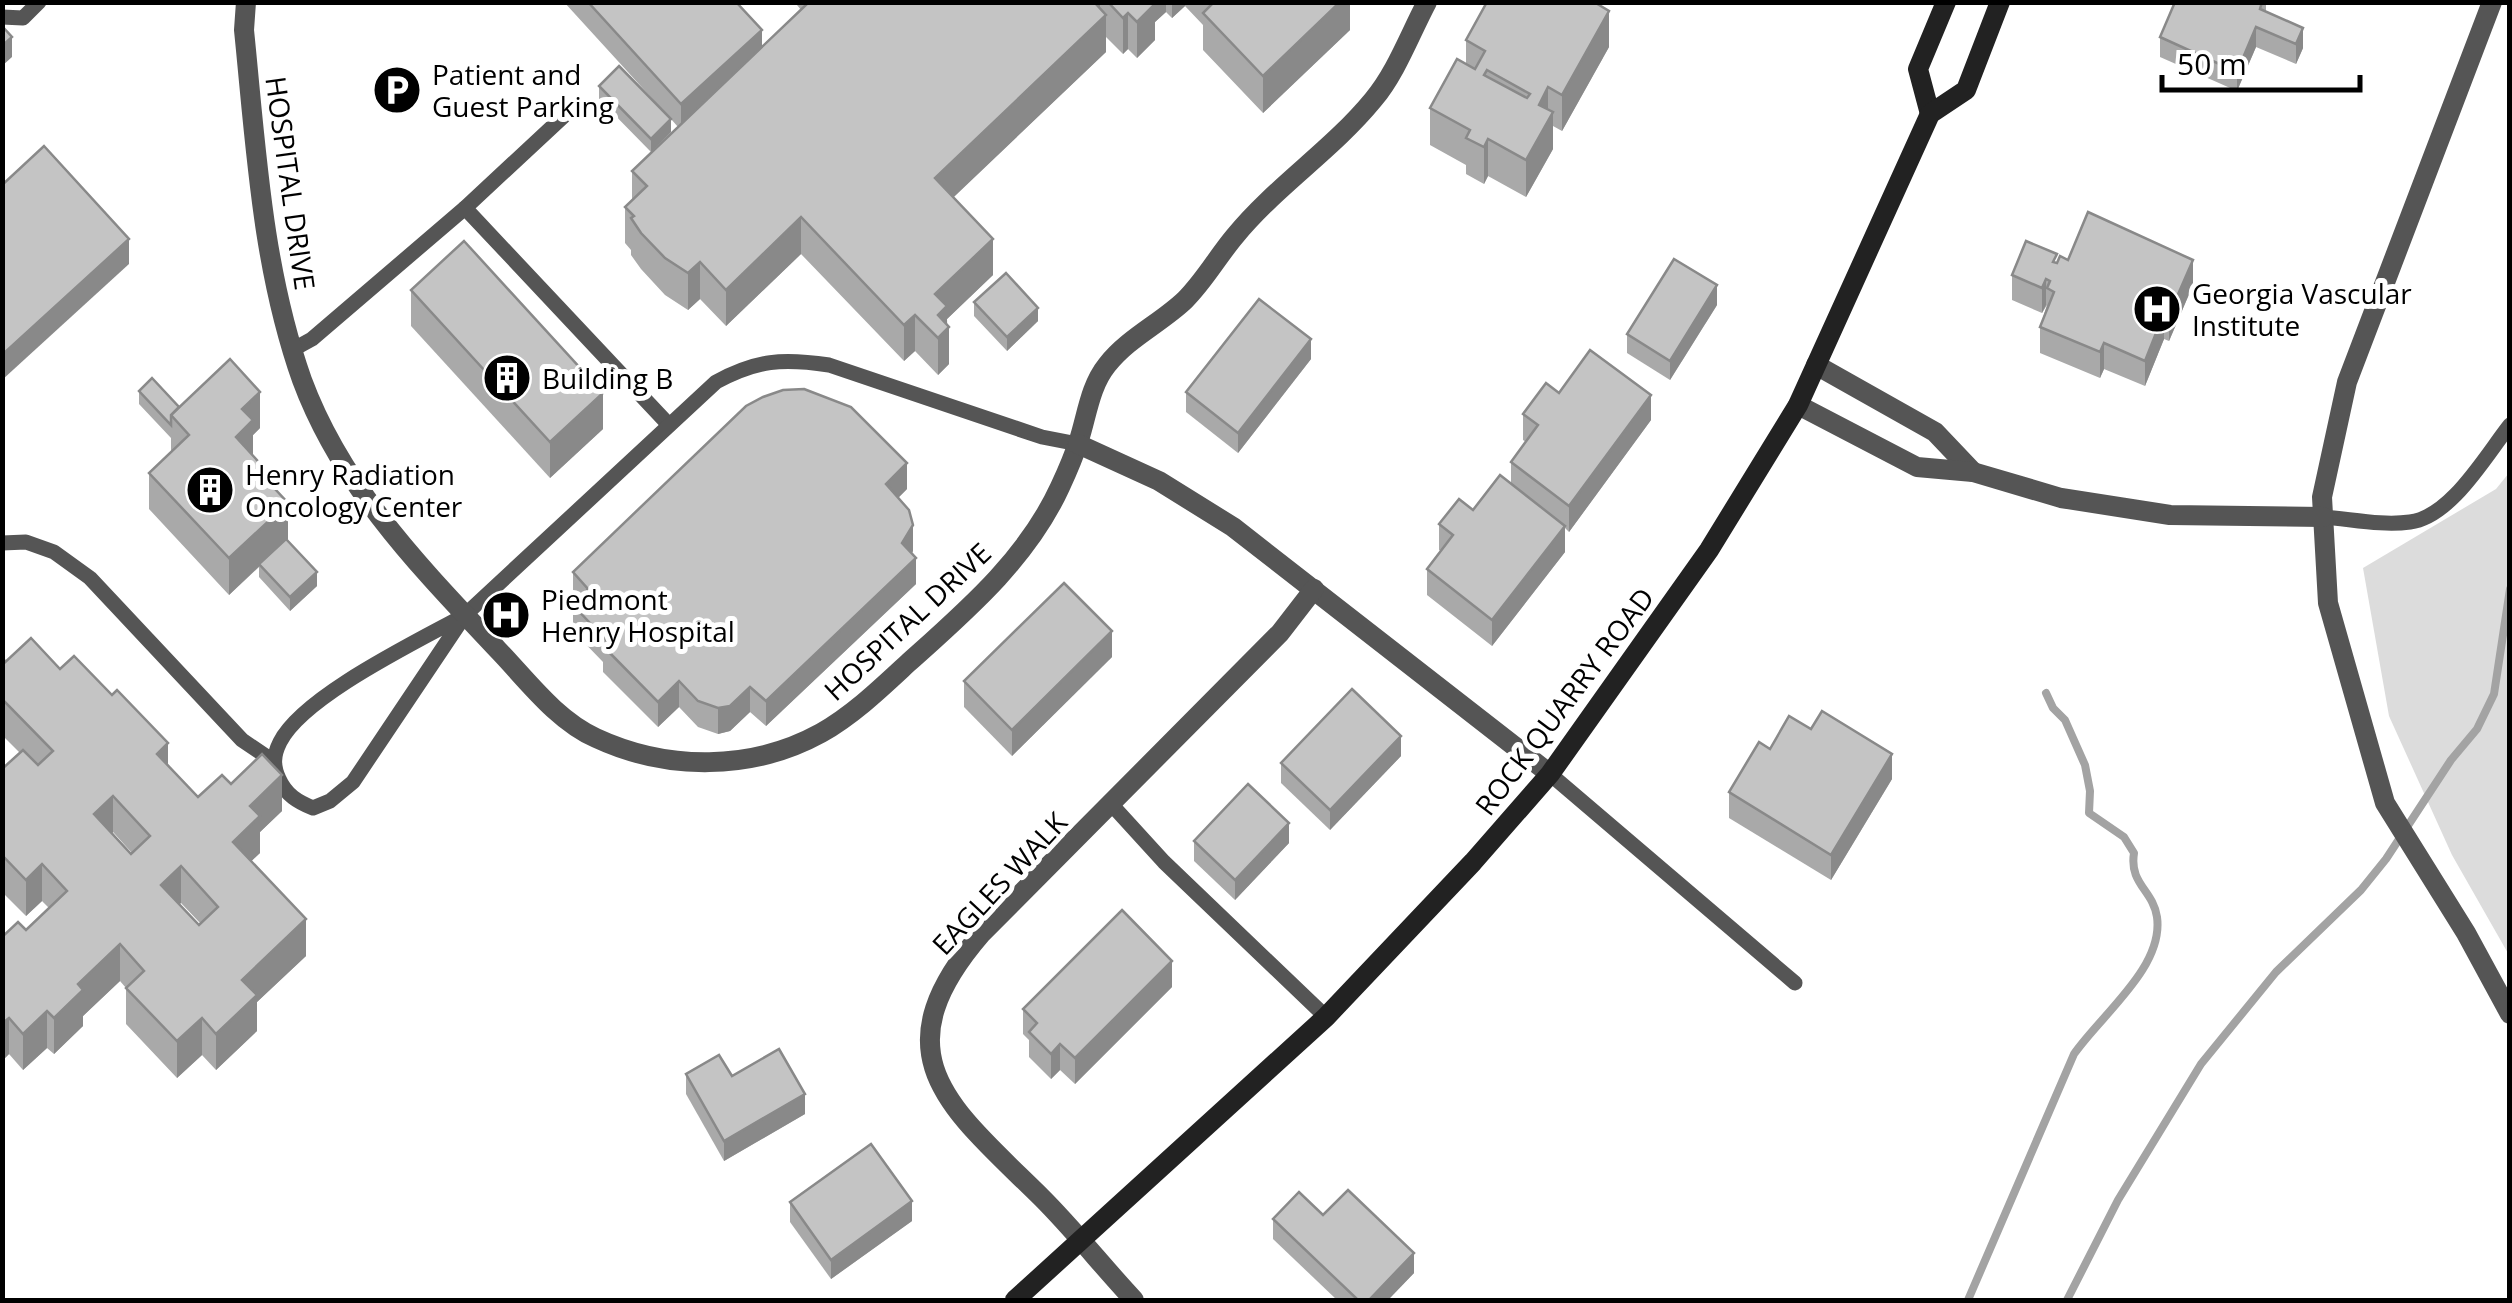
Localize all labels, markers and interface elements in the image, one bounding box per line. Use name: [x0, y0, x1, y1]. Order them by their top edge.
scale bar: [2162, 30, 2360, 92]
text: 50 m: [2177, 43, 2247, 84]
place label: Patient and Guest Parking: [432, 55, 614, 125]
parking icon: Patient and Guest Parking: [371, 64, 423, 116]
street label: HOSPITAL DRIVE: [257, 74, 325, 292]
place label: Georgia Vascular Institute: [2192, 274, 2412, 344]
hospital icon: Georgia Vascular Institute: [2131, 283, 2183, 335]
building icon: Building B: [481, 352, 533, 404]
place label: Building B: [542, 359, 673, 397]
place label: Henry Radiation Oncology Center: [245, 455, 463, 525]
building icon: Henry Radiation Oncology Center: [184, 464, 236, 516]
street label: HOSPITAL DRIVE: [815, 534, 999, 708]
place label: Piedmont Henry Hospital: [541, 580, 735, 650]
street label: ROCK QUARRY ROAD: [1466, 580, 1662, 822]
hospital icon: Piedmont Henry Hospital: [480, 589, 532, 641]
street label: EAGLES WALK: [923, 803, 1075, 962]

